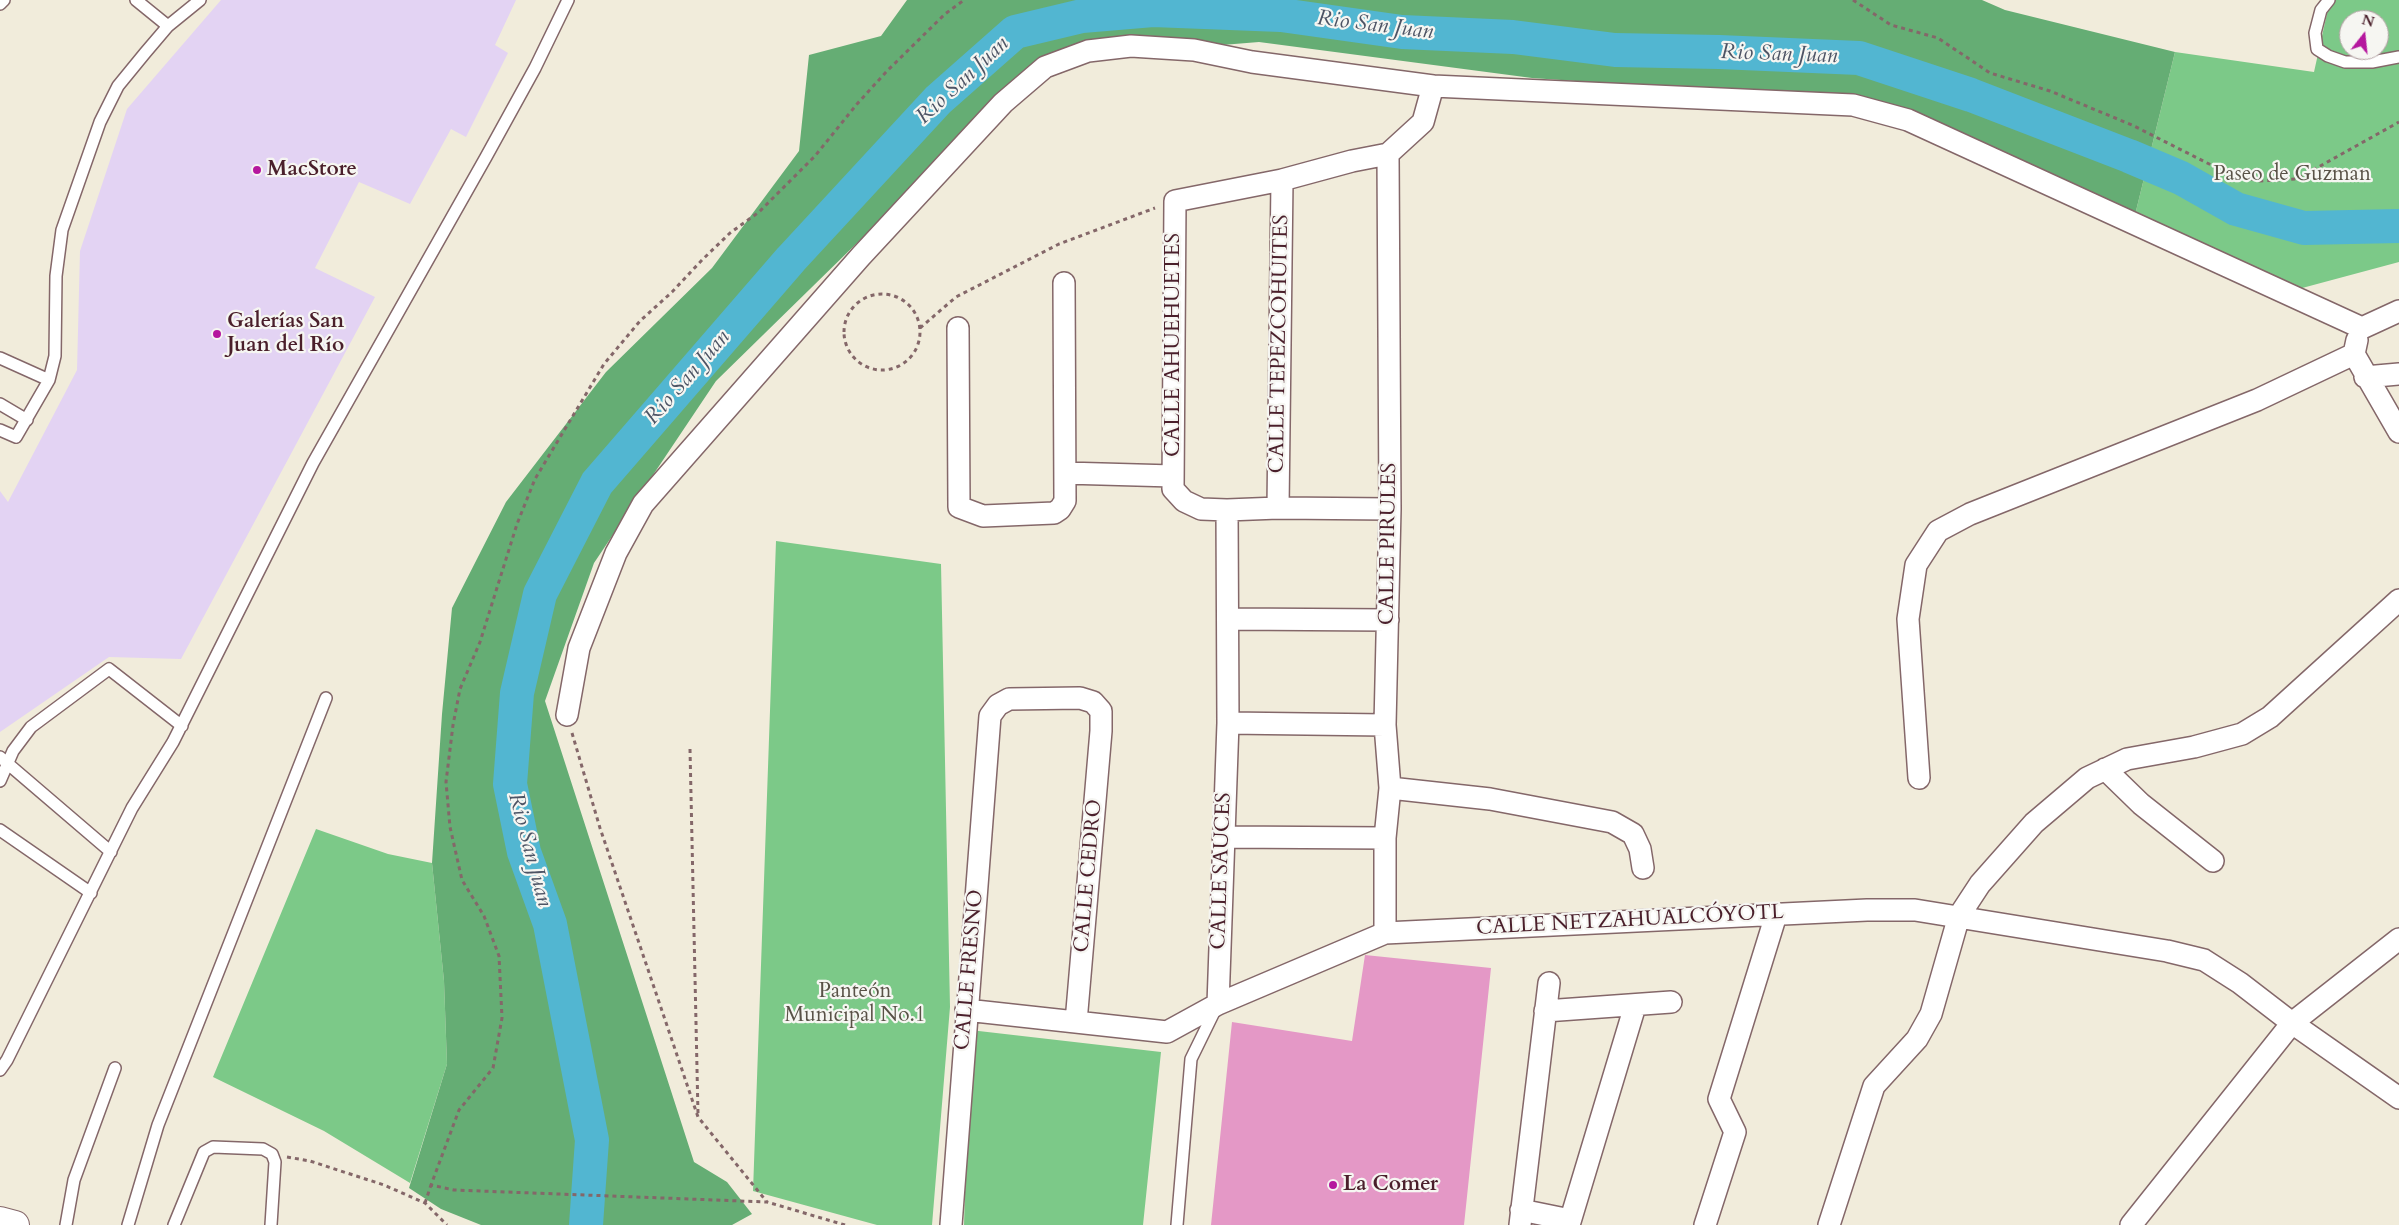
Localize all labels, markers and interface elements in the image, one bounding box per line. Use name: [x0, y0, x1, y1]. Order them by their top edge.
water label: Rio San Juan: [1316, 6, 1434, 46]
north arrow: [2339, 10, 2389, 60]
text: N: [2360, 10, 2376, 32]
water label: Rio San Juan: [911, 32, 1015, 130]
water label: Rio San Juan: [1720, 40, 1838, 70]
place label: MacStore: [267, 157, 357, 183]
park label: Paseo de Guzman: [2213, 162, 2371, 188]
marker: MacStore: [251, 164, 263, 176]
street label: CALLE TEPEZCOHUITES: [1265, 214, 1295, 474]
street label: CALLE AHUEHUETES: [1161, 233, 1187, 457]
place label: Galerías San Juan del Río: [227, 309, 344, 359]
water label: Rio San Juan: [640, 325, 736, 431]
marker: Galerías San Juan del Río: [211, 328, 223, 340]
street label: CALLE PIRULES: [1375, 463, 1403, 625]
water label: Rio San Juan: [501, 790, 557, 910]
street label: CALLE SAUCES: [1207, 792, 1237, 950]
street label: CALLE CEDRO: [1070, 798, 1108, 954]
street label: CALLE FRESNO: [950, 889, 990, 1051]
street label: CALLE NETZAHUALCÓYOTL: [1476, 900, 1784, 942]
park label: Panteón Municipal No.1: [784, 979, 926, 1029]
place label: La Comer: [1343, 1172, 1438, 1198]
marker: La Comer: [1327, 1179, 1339, 1191]

